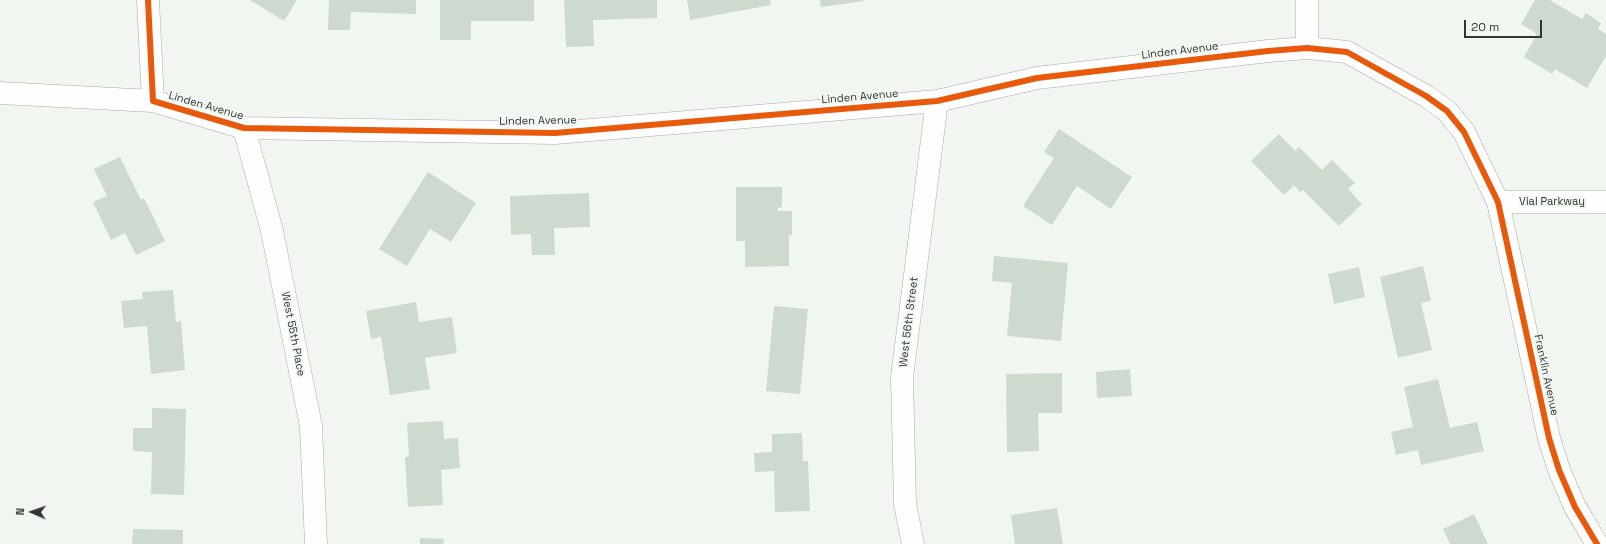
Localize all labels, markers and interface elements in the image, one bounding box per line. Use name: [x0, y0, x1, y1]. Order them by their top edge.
scale bar: [1466, 12, 1544, 38]
text: 20 m: [1471, 19, 1499, 35]
street label: Linden Avenue: [1141, 40, 1219, 62]
street label: Linden Avenue: [821, 87, 899, 107]
street label: Linden Avenue: [167, 89, 245, 123]
street label: Linden Avenue: [499, 114, 577, 128]
street label: Vial Parkway: [1519, 195, 1585, 209]
street label: West 56th Street: [897, 276, 921, 368]
street label: West 55th Place: [278, 291, 308, 377]
street label: Franklin Avenue: [1531, 333, 1561, 417]
north arrow: [12, 492, 52, 532]
text: N: [13, 508, 27, 516]

